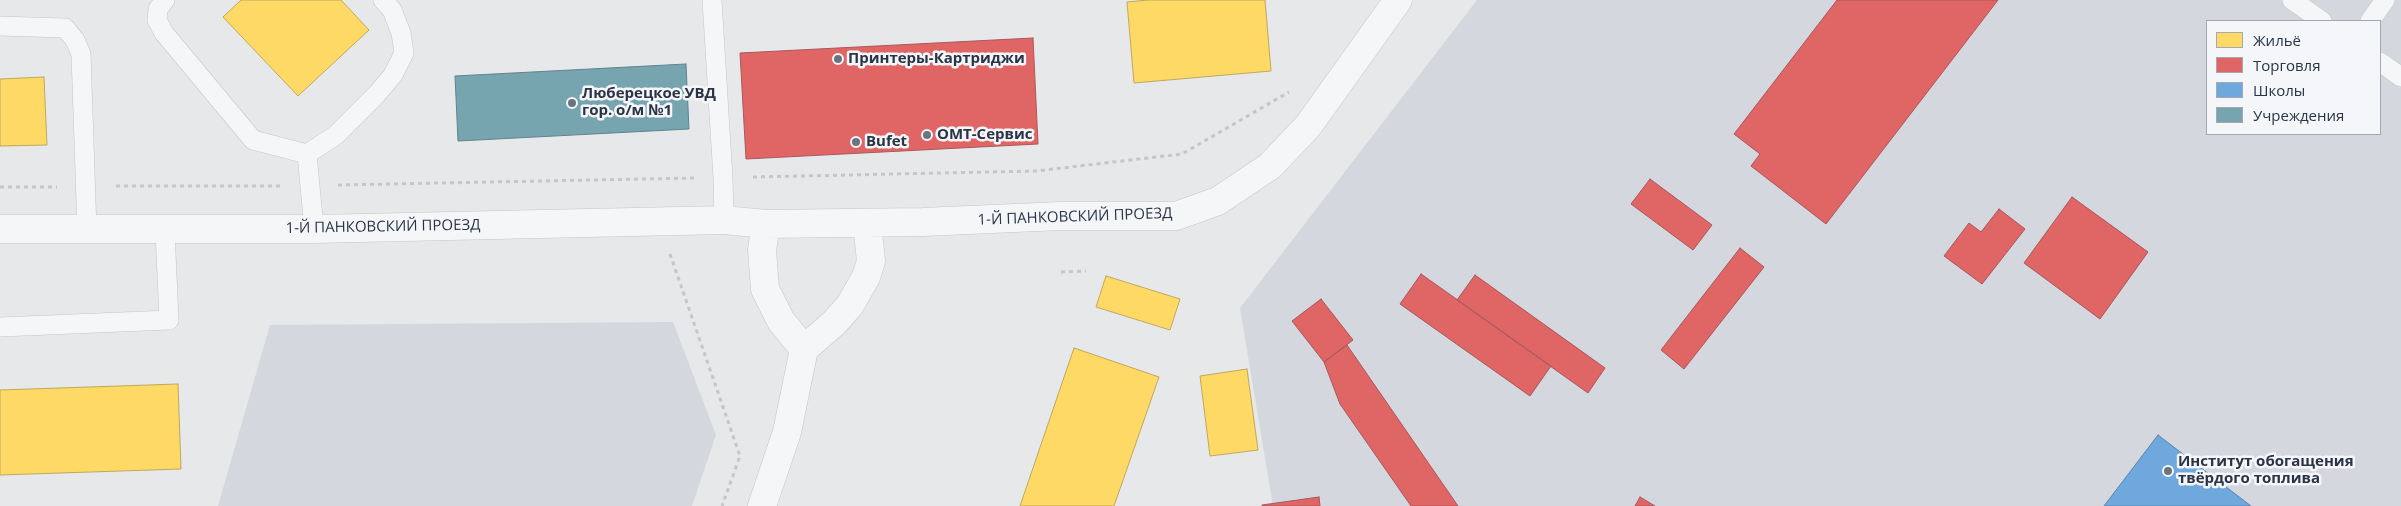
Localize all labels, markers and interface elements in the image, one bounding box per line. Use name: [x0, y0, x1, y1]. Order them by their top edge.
legend: [2206, 20, 2381, 135]
text: Жильё: [2253, 30, 2301, 50]
place label: Принтеры-Картриджи: [848, 50, 1025, 68]
marker: Принтеры-Картриджи: [832, 53, 844, 65]
text: Торговля: [2253, 55, 2320, 75]
text: Школы: [2253, 80, 2305, 100]
place label: Люберецкое УВД гор. о/м №1: [582, 85, 716, 120]
marker: Люберецкое УВД гор. о/м №1: [566, 97, 578, 109]
text: Учреждения: [2253, 105, 2344, 125]
place label: ОМТ-Сервис: [937, 126, 1032, 144]
marker: ОМТ-Сервис: [921, 129, 933, 141]
place label: Bufet: [866, 133, 907, 151]
marker: Bufet: [850, 136, 862, 148]
street label: 1-Й ПАНКОВСКИЙ ПРОЕЗД: [977, 205, 1173, 229]
street label: 1-Й ПАНКОВСКИЙ ПРОЕЗД: [285, 216, 481, 238]
place label: Институт обогащения твёрдого топлива: [2178, 453, 2354, 488]
marker: Институт обогащения твёрдого топлива: [2162, 465, 2174, 477]

